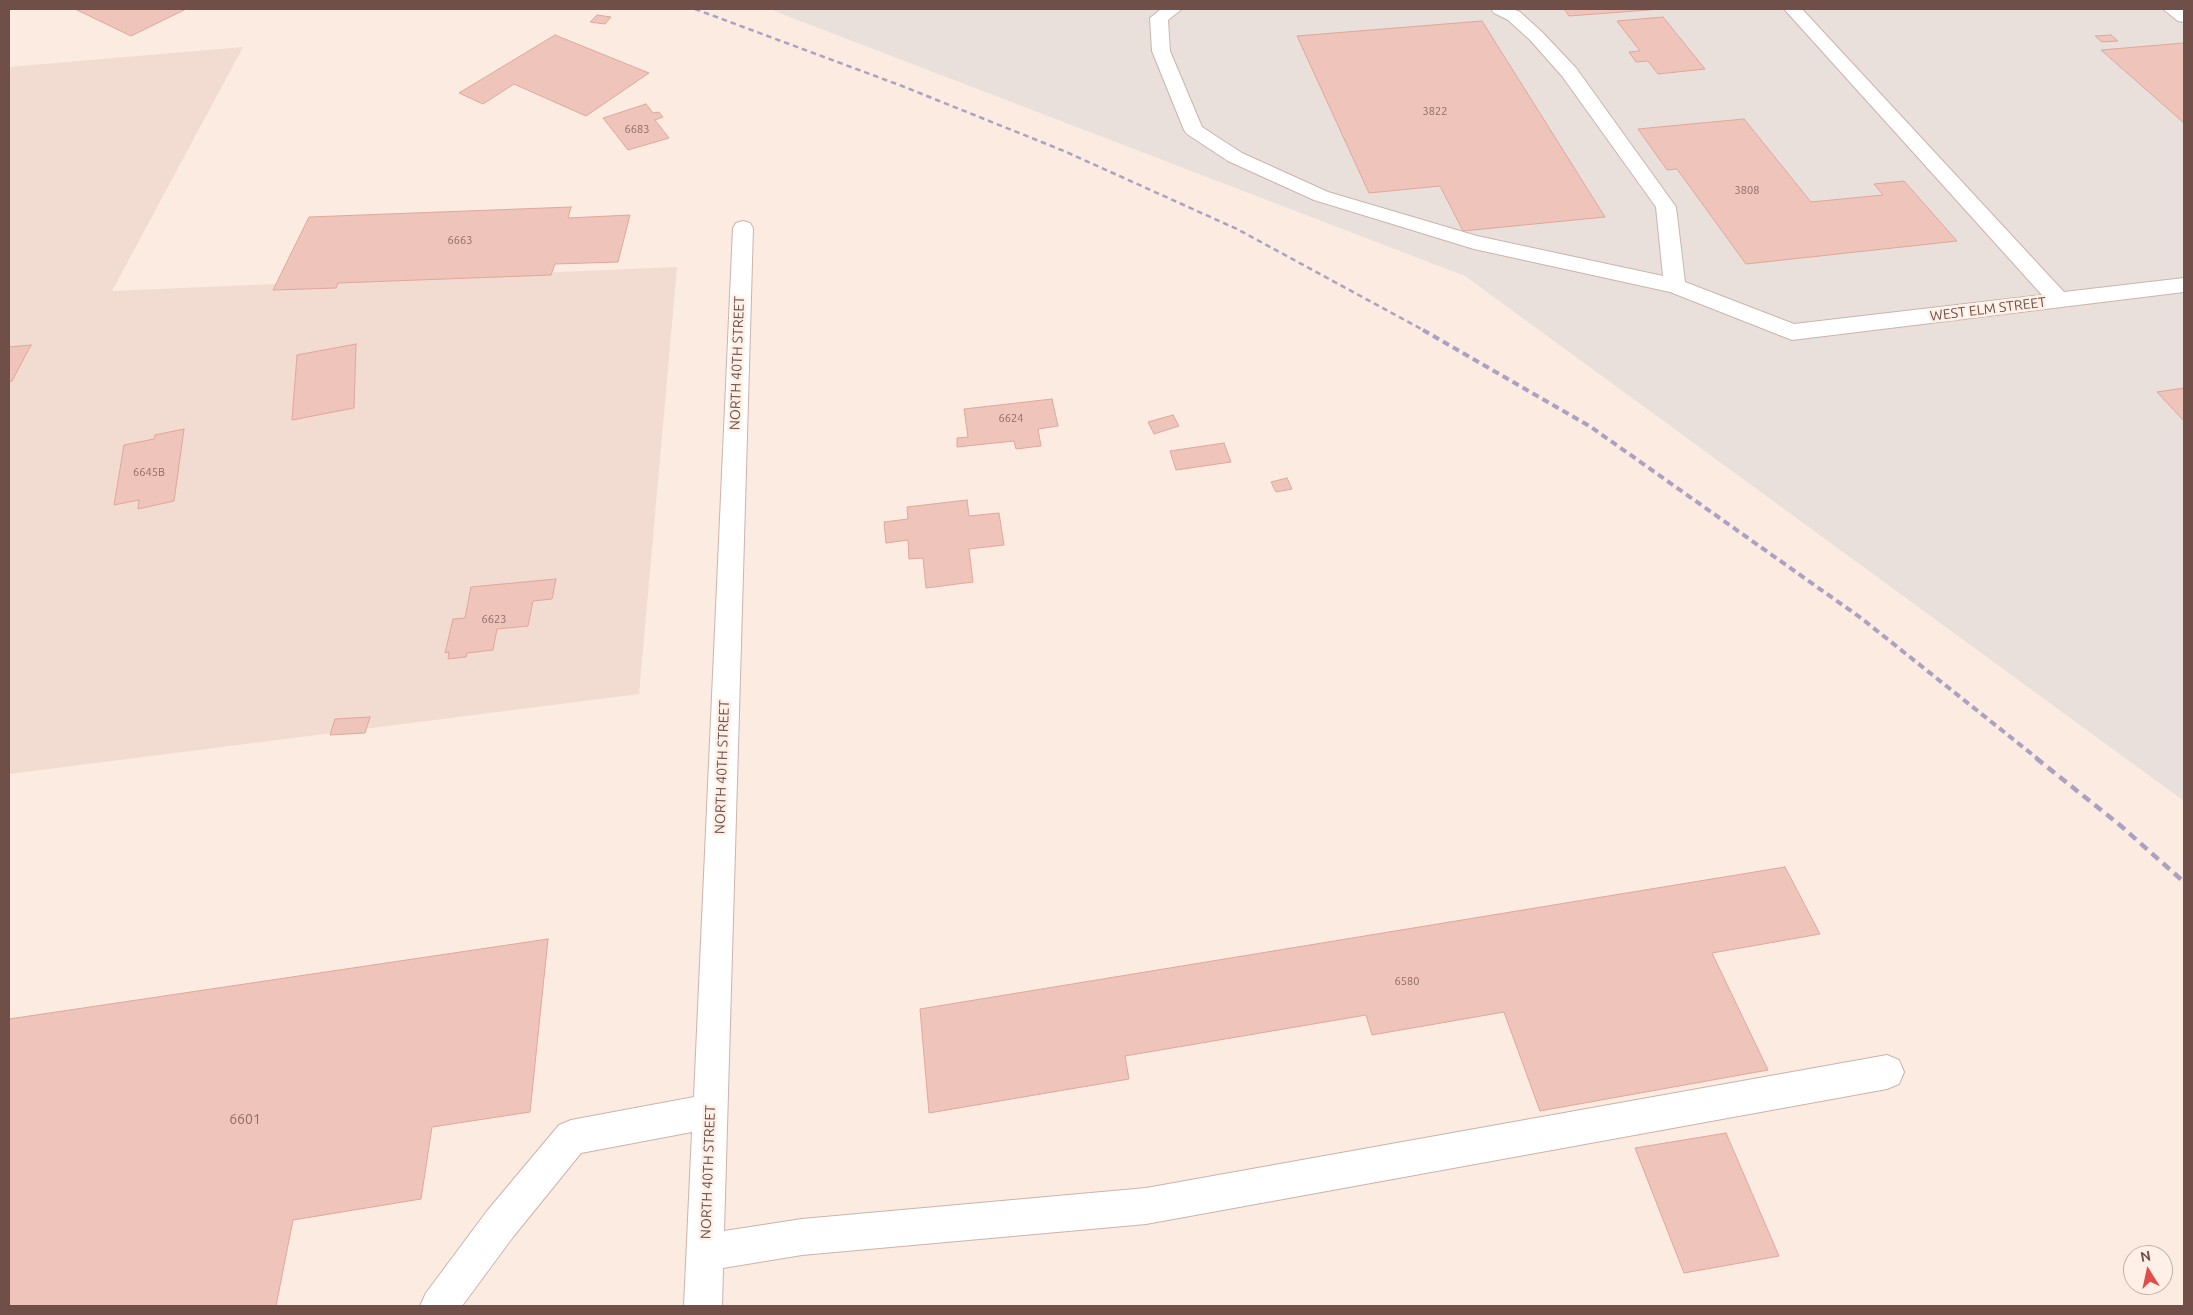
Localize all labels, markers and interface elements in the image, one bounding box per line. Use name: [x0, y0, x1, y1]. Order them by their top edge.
house number: 3822: [1423, 104, 1447, 118]
house number: 6683: [625, 122, 649, 136]
house number: 3808: [1735, 183, 1759, 197]
house number: 6663: [448, 233, 472, 247]
street label: WEST ELM STREET: [1929, 294, 2047, 324]
street label: NORTH 40TH STREET: [726, 296, 748, 430]
house number: 6624: [999, 411, 1023, 425]
house number: 6645B: [133, 465, 165, 479]
house number: 6623: [482, 612, 506, 626]
street label: NORTH 40TH STREET: [711, 700, 733, 834]
house number: 6580: [1395, 974, 1419, 988]
street label: NORTH 40TH STREET: [697, 1105, 719, 1239]
house number: 6601: [229, 1111, 261, 1127]
north arrow: [2123, 1245, 2173, 1295]
text: N: [2139, 1247, 2152, 1265]

